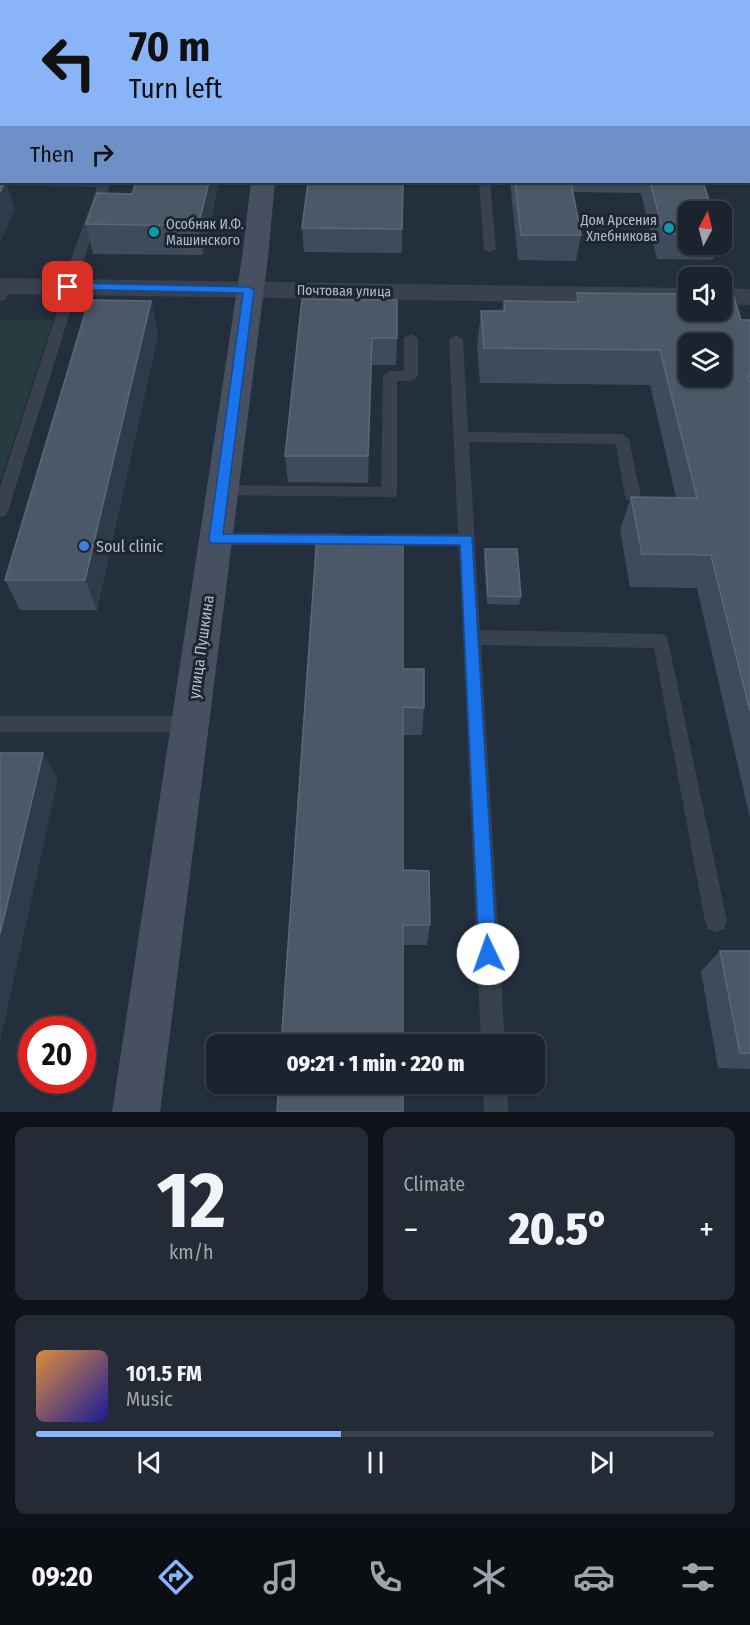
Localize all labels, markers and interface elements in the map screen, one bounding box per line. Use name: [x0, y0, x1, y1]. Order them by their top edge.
text: 70 m: [129, 22, 210, 72]
icon: left: [30, 24, 108, 102]
text: Turn left: [129, 73, 222, 105]
icon: right: [86, 138, 119, 171]
text: Then: [30, 141, 74, 168]
north arrow: [678, 201, 732, 255]
map controls: [678, 201, 732, 387]
place label: Дом Арсения Хлебникова: [580, 212, 657, 245]
place label: Особняк И.Ф. Машинского: [166, 216, 244, 249]
marker: Дом Арсения Хлебникова: [662, 221, 676, 235]
marker: Особняк И.Ф. Машинского: [147, 225, 161, 239]
pin: [42, 261, 93, 312]
button: sound: [678, 267, 732, 321]
icon: arrive: [51, 270, 84, 303]
street label: Почтовая улица: [297, 282, 392, 300]
button: layers: [678, 333, 732, 387]
place label: Soul clinic: [96, 537, 163, 556]
marker: Soul clinic: [77, 539, 91, 553]
street label: улица Пушкина: [184, 594, 218, 700]
position arrow: [456, 922, 520, 986]
speed limit sign: 20: [18, 1016, 96, 1094]
text: 09:21 · 1 min · 220 m: [287, 1050, 464, 1077]
text: 12: [157, 1154, 226, 1248]
text: Climate: [404, 1172, 465, 1196]
text: 20.5°: [509, 1202, 609, 1256]
text: −: [404, 1210, 418, 1250]
text: +: [699, 1210, 714, 1250]
text: km/h: [169, 1240, 214, 1264]
text: 101.5 FM: [126, 1360, 202, 1387]
text: Music: [126, 1387, 173, 1411]
icon: previous: [133, 1446, 166, 1479]
icon: pause: [359, 1446, 392, 1479]
icon: next: [585, 1446, 618, 1479]
icon: directions: [155, 1556, 197, 1598]
icon: music: [260, 1556, 302, 1598]
icon: phone: [364, 1556, 406, 1598]
icon: climate: [468, 1556, 510, 1598]
icon: car: [573, 1556, 615, 1598]
icon: filters: [677, 1556, 719, 1598]
text: 09:20: [31, 1561, 93, 1593]

